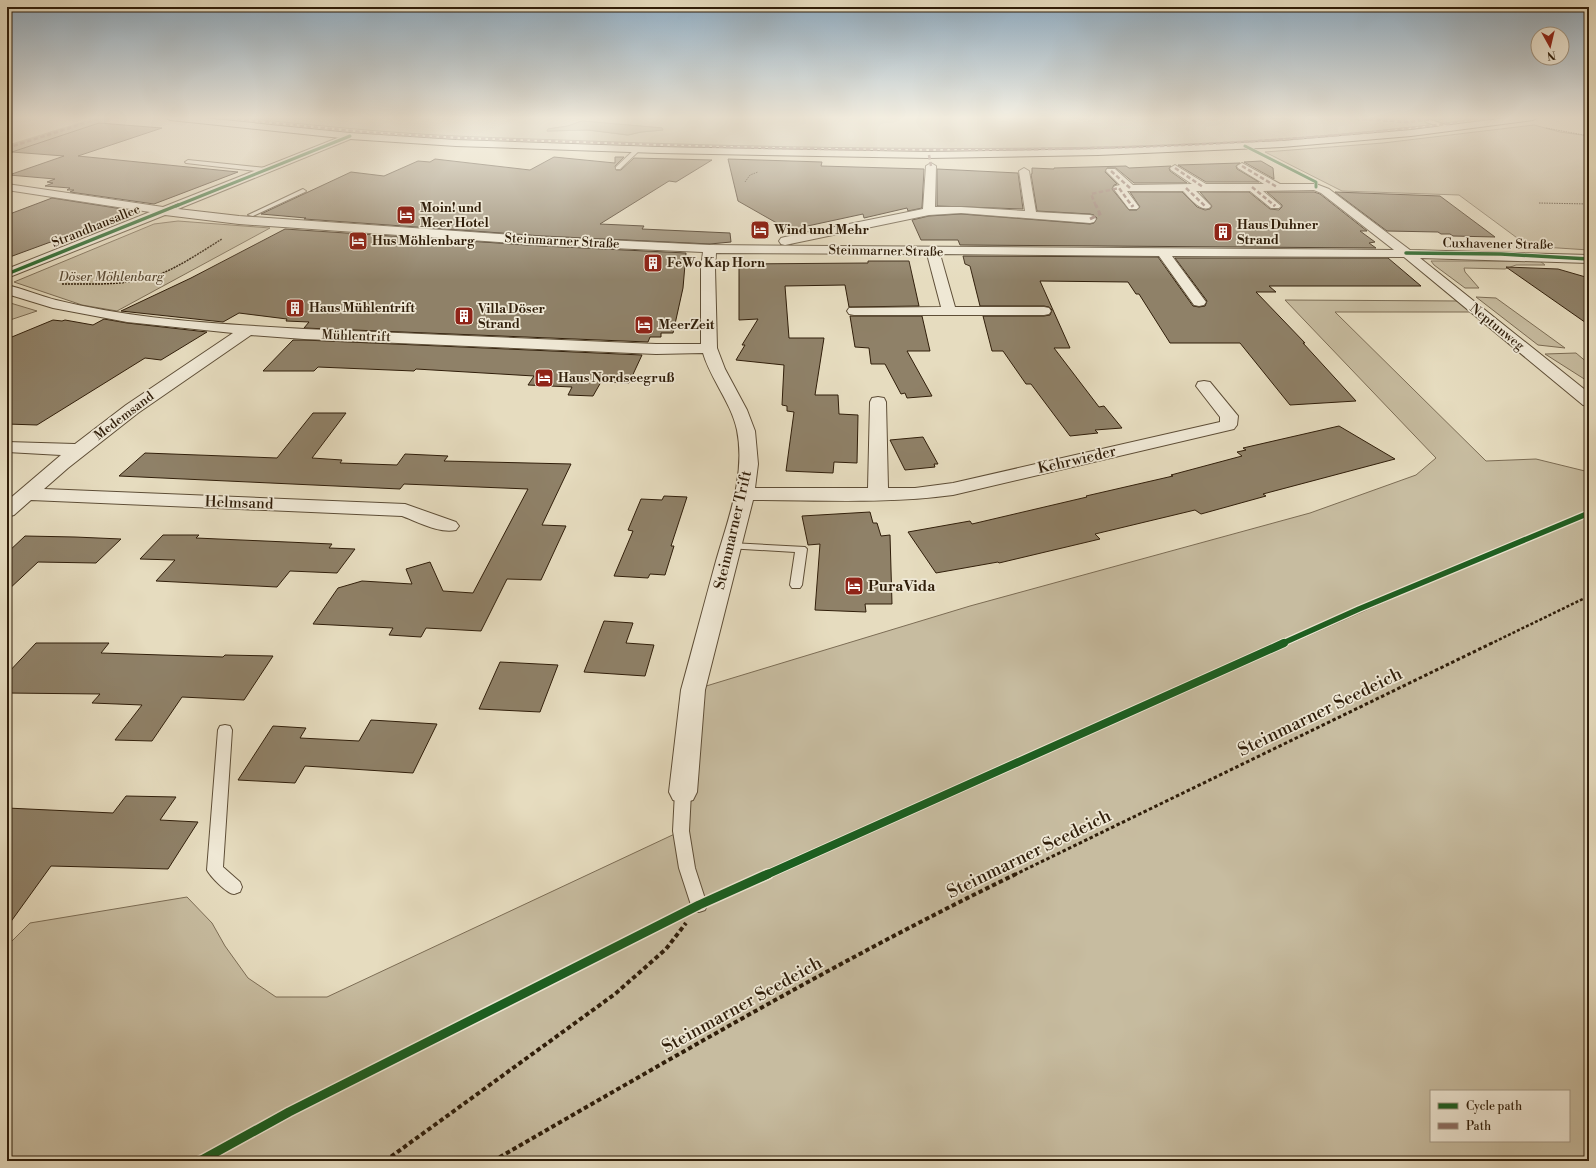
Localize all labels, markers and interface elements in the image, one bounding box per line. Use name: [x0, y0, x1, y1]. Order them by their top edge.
north arrow: [1530, 26, 1570, 66]
text: N: [1546, 47, 1557, 62]
place label: Moin! und Meer Hotel: [420, 200, 490, 231]
street label: Strandhausallee: [49, 201, 143, 251]
hotel icon: Moin! und Meer Hotel: [395, 204, 417, 226]
place label: Haus Duhner Strand: [1237, 217, 1319, 248]
hotel icon: Wind und Mehr: [749, 219, 771, 241]
building icon: Haus Duhner Strand: [1212, 221, 1234, 243]
place label: Wind und Mehr: [773, 222, 869, 238]
hotel icon: Hus Möhlenbarg: [347, 230, 369, 252]
street label: Steinmarner Straße: [504, 230, 620, 252]
place label: Hus Möhlenbarg: [372, 233, 475, 249]
street label: Cuxhavener Straße: [1443, 235, 1554, 253]
street label: Steinmarner Straße: [828, 242, 944, 260]
building icon: FeWo Kap Horn: [642, 252, 664, 274]
place label: FeWo Kap Horn: [667, 255, 765, 271]
park label: Döser Möhlenbarg: [58, 269, 165, 285]
building icon: Haus Mühlentrift: [284, 297, 306, 319]
place label: Haus Mühlentrift: [309, 300, 415, 316]
street label: Neptunweg: [1467, 300, 1528, 354]
place label: Villa Döser Strand: [477, 301, 546, 332]
building icon: Villa Döser Strand: [453, 305, 475, 327]
hotel icon: MeerZeit: [633, 314, 655, 336]
place label: MeerZeit: [658, 317, 715, 333]
street label: Mühlentrift: [321, 327, 391, 345]
hotel icon: Haus Nordseegruß: [533, 367, 555, 389]
place label: Haus Nordseegruß: [558, 370, 675, 386]
street label: Medemsand: [91, 388, 158, 444]
street label: Kehrwieder: [1036, 442, 1119, 478]
street label: Steinmarner Trift: [710, 468, 756, 591]
street label: Helmsand: [204, 492, 274, 514]
hotel icon: PuraVida: [843, 575, 865, 597]
place label: PuraVida: [868, 577, 936, 596]
street label: Steinmarner Seedeich: [1234, 662, 1406, 762]
street label: Steinmarner Seedeich: [943, 804, 1115, 904]
street label: Steinmarner Seedeich: [658, 951, 827, 1059]
legend: [1430, 1090, 1570, 1142]
text: Cycle path: [1466, 1099, 1522, 1114]
text: Path: [1466, 1119, 1491, 1134]

